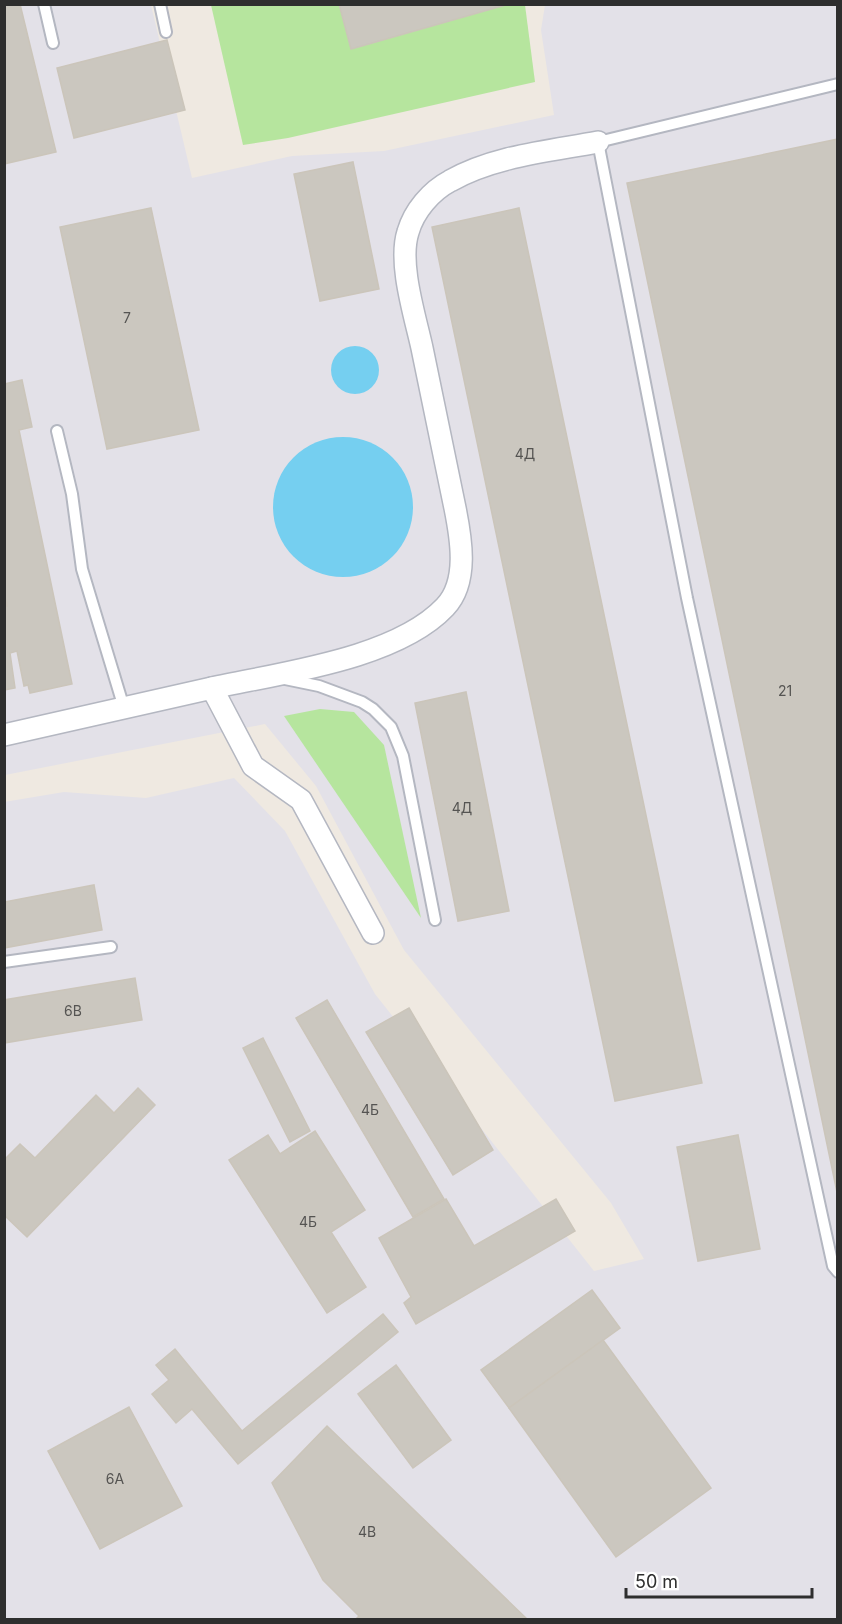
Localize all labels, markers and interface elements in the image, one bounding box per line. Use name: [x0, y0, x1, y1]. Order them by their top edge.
house number: 7: [123, 309, 131, 326]
house number: 4Д: [515, 445, 535, 462]
house number: 21: [778, 682, 792, 699]
house number: 4Д: [452, 799, 472, 816]
house number: 6В: [64, 1002, 82, 1019]
house number: 4Б: [361, 1101, 379, 1118]
house number: 4Б: [299, 1213, 317, 1230]
house number: 6А: [106, 1470, 125, 1487]
house number: 4В: [358, 1523, 376, 1540]
scale bar: [626, 1561, 812, 1599]
text: 50 m: [635, 1571, 678, 1592]

